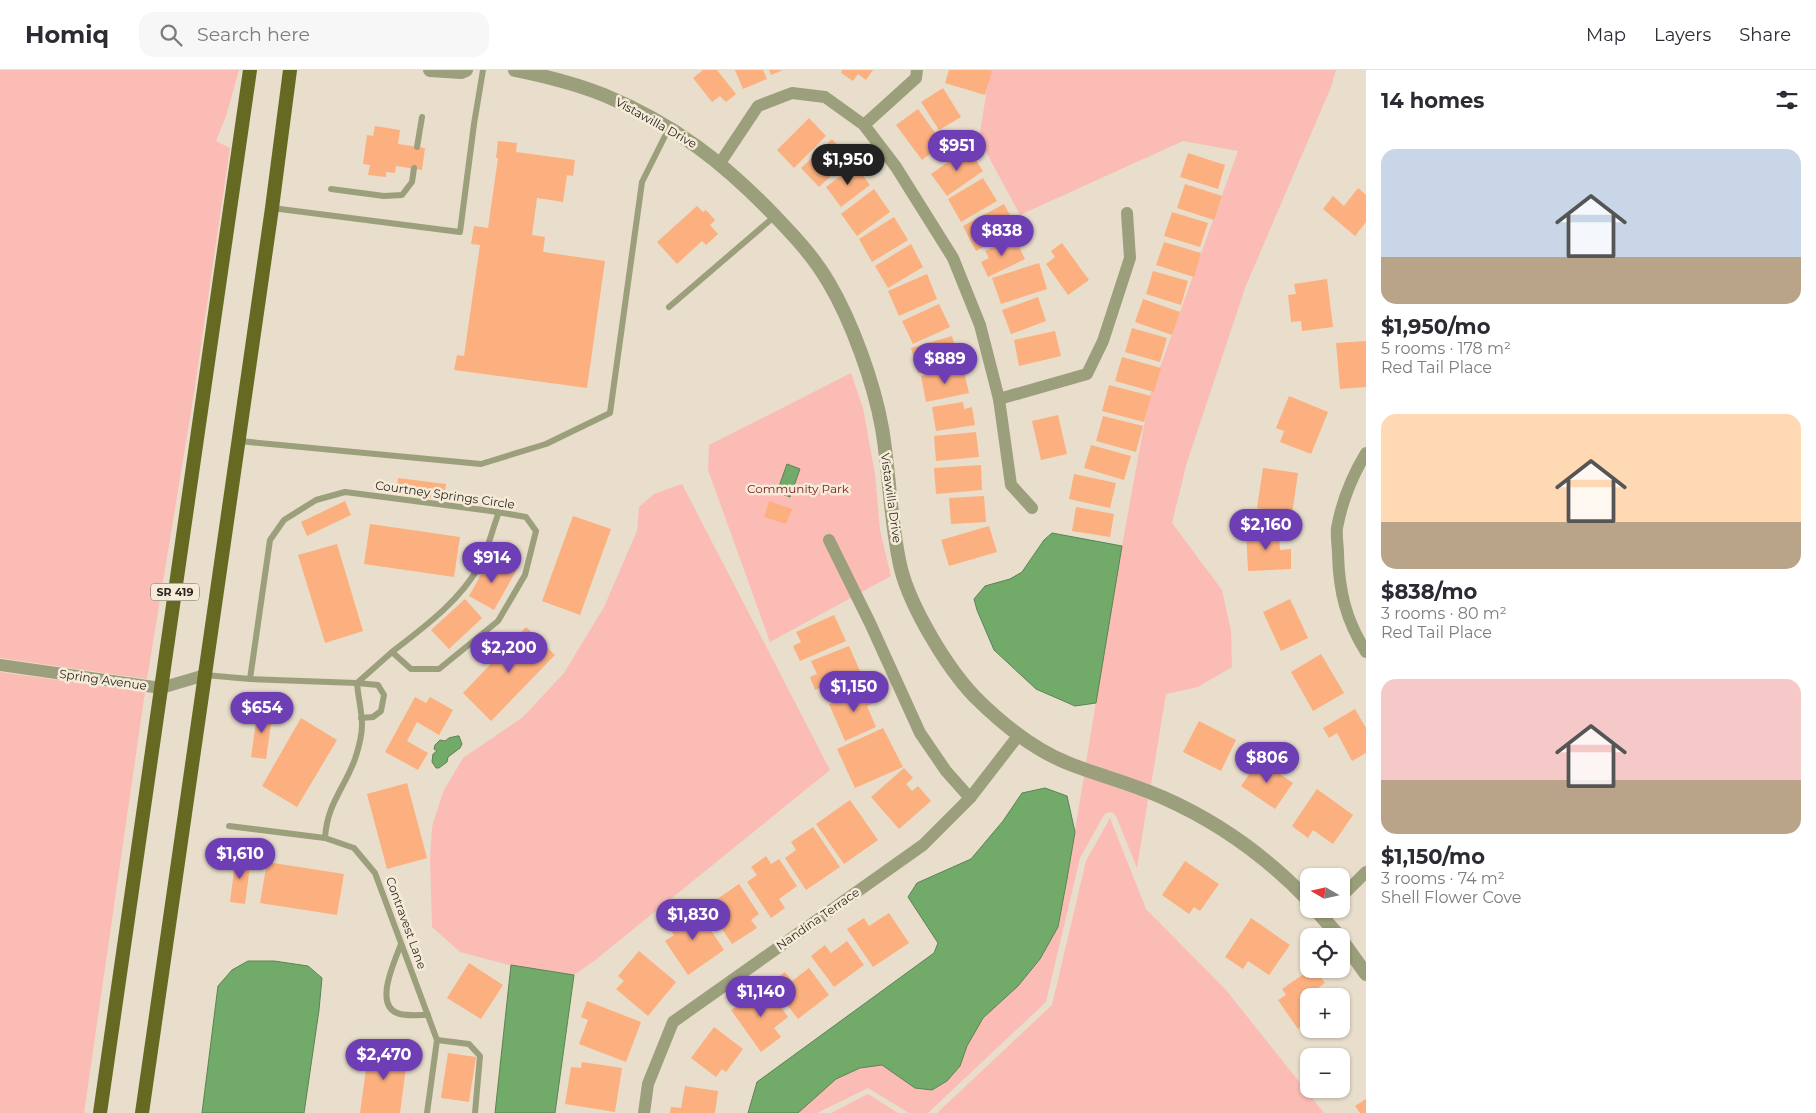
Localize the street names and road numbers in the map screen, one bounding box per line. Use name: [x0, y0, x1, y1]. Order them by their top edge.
street label: Vistawilla Drive: [613, 94, 700, 151]
street label: Vistawilla Drive: [878, 452, 905, 544]
street label: Courtney Springs Circle: [374, 477, 516, 512]
road number: SR 419: [151, 584, 199, 600]
street label: Spring Avenue: [58, 666, 148, 693]
street label: Contravest Lane: [383, 875, 430, 971]
street label: Nandina Terrace: [773, 884, 862, 953]

